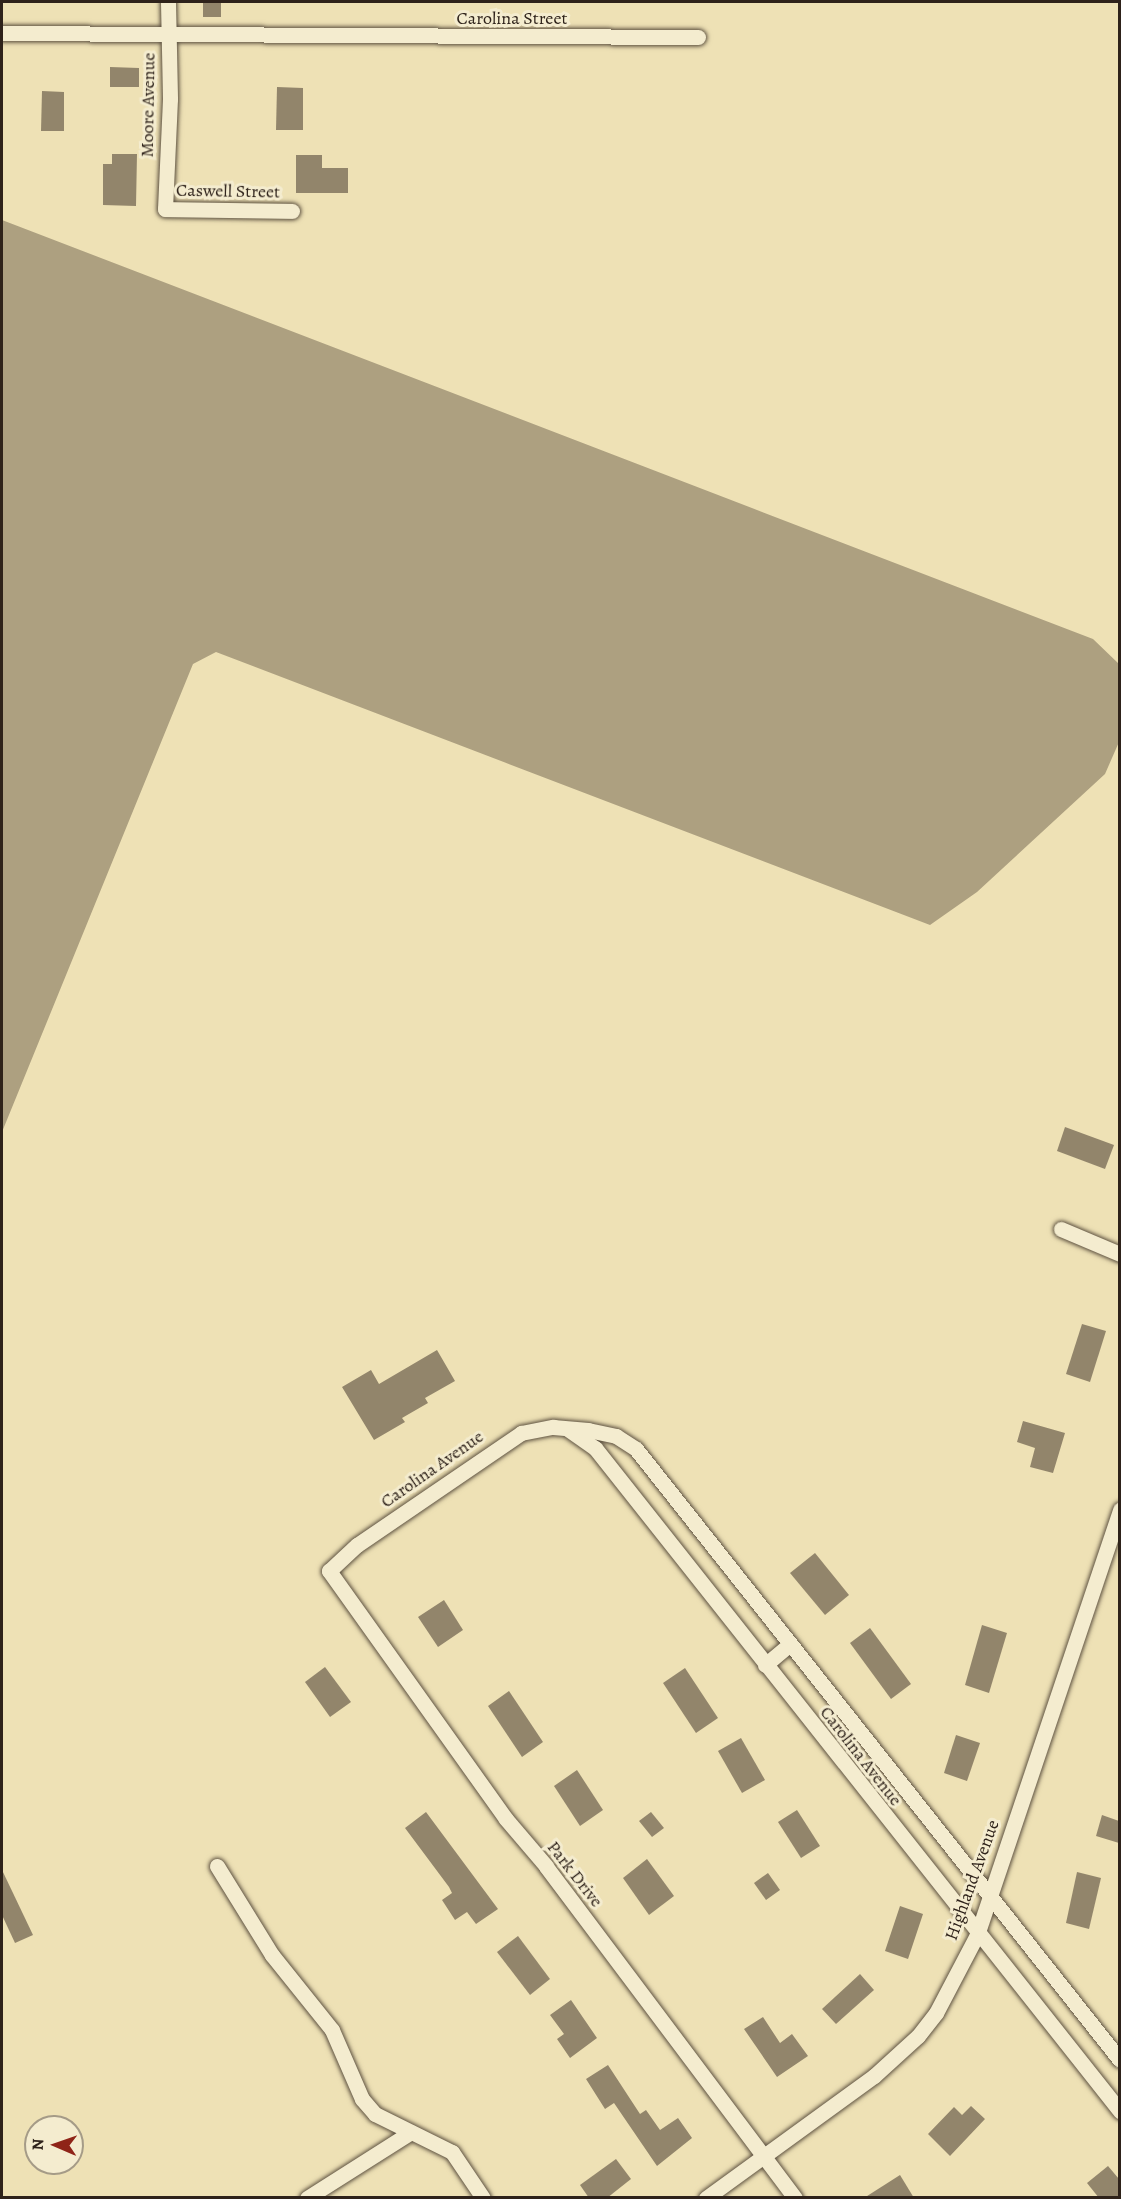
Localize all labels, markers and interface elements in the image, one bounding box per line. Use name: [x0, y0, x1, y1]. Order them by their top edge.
street label: Carolina Street: [457, 7, 567, 29]
street label: Moore Avenue: [136, 52, 160, 158]
street label: Caswell Street: [176, 179, 280, 203]
street label: Carolina Avenue: [377, 1426, 487, 1512]
street label: Carolina Avenue: [815, 1702, 907, 1810]
street label: Highland Avenue: [940, 1817, 1004, 1943]
street label: Park Drive: [543, 1837, 607, 1911]
north arrow: [24, 2115, 84, 2175]
text: N: [27, 2138, 49, 2151]

